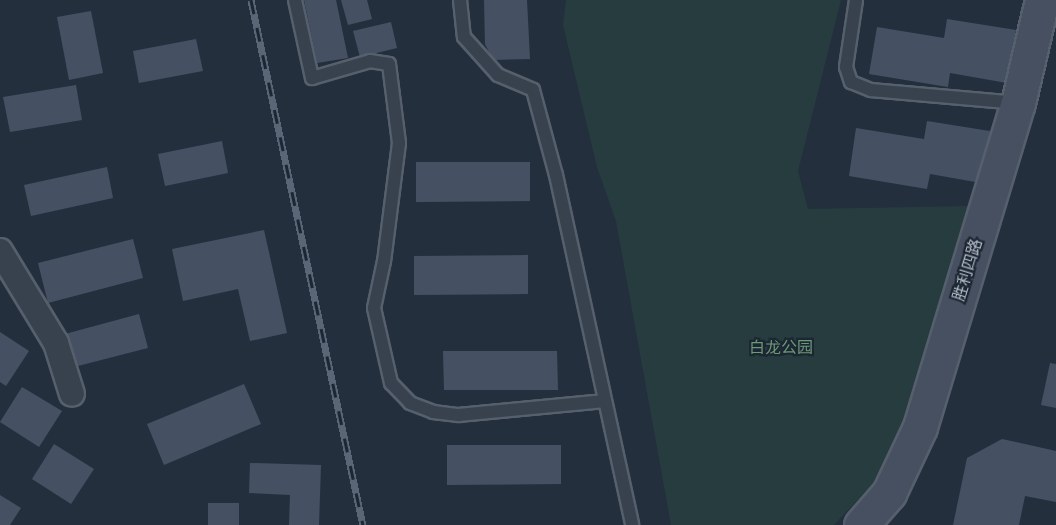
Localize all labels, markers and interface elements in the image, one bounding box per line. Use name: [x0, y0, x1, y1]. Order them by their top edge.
street label: 胜利四路: [949, 237, 987, 303]
park label: 白龙公园: [749, 338, 813, 358]

